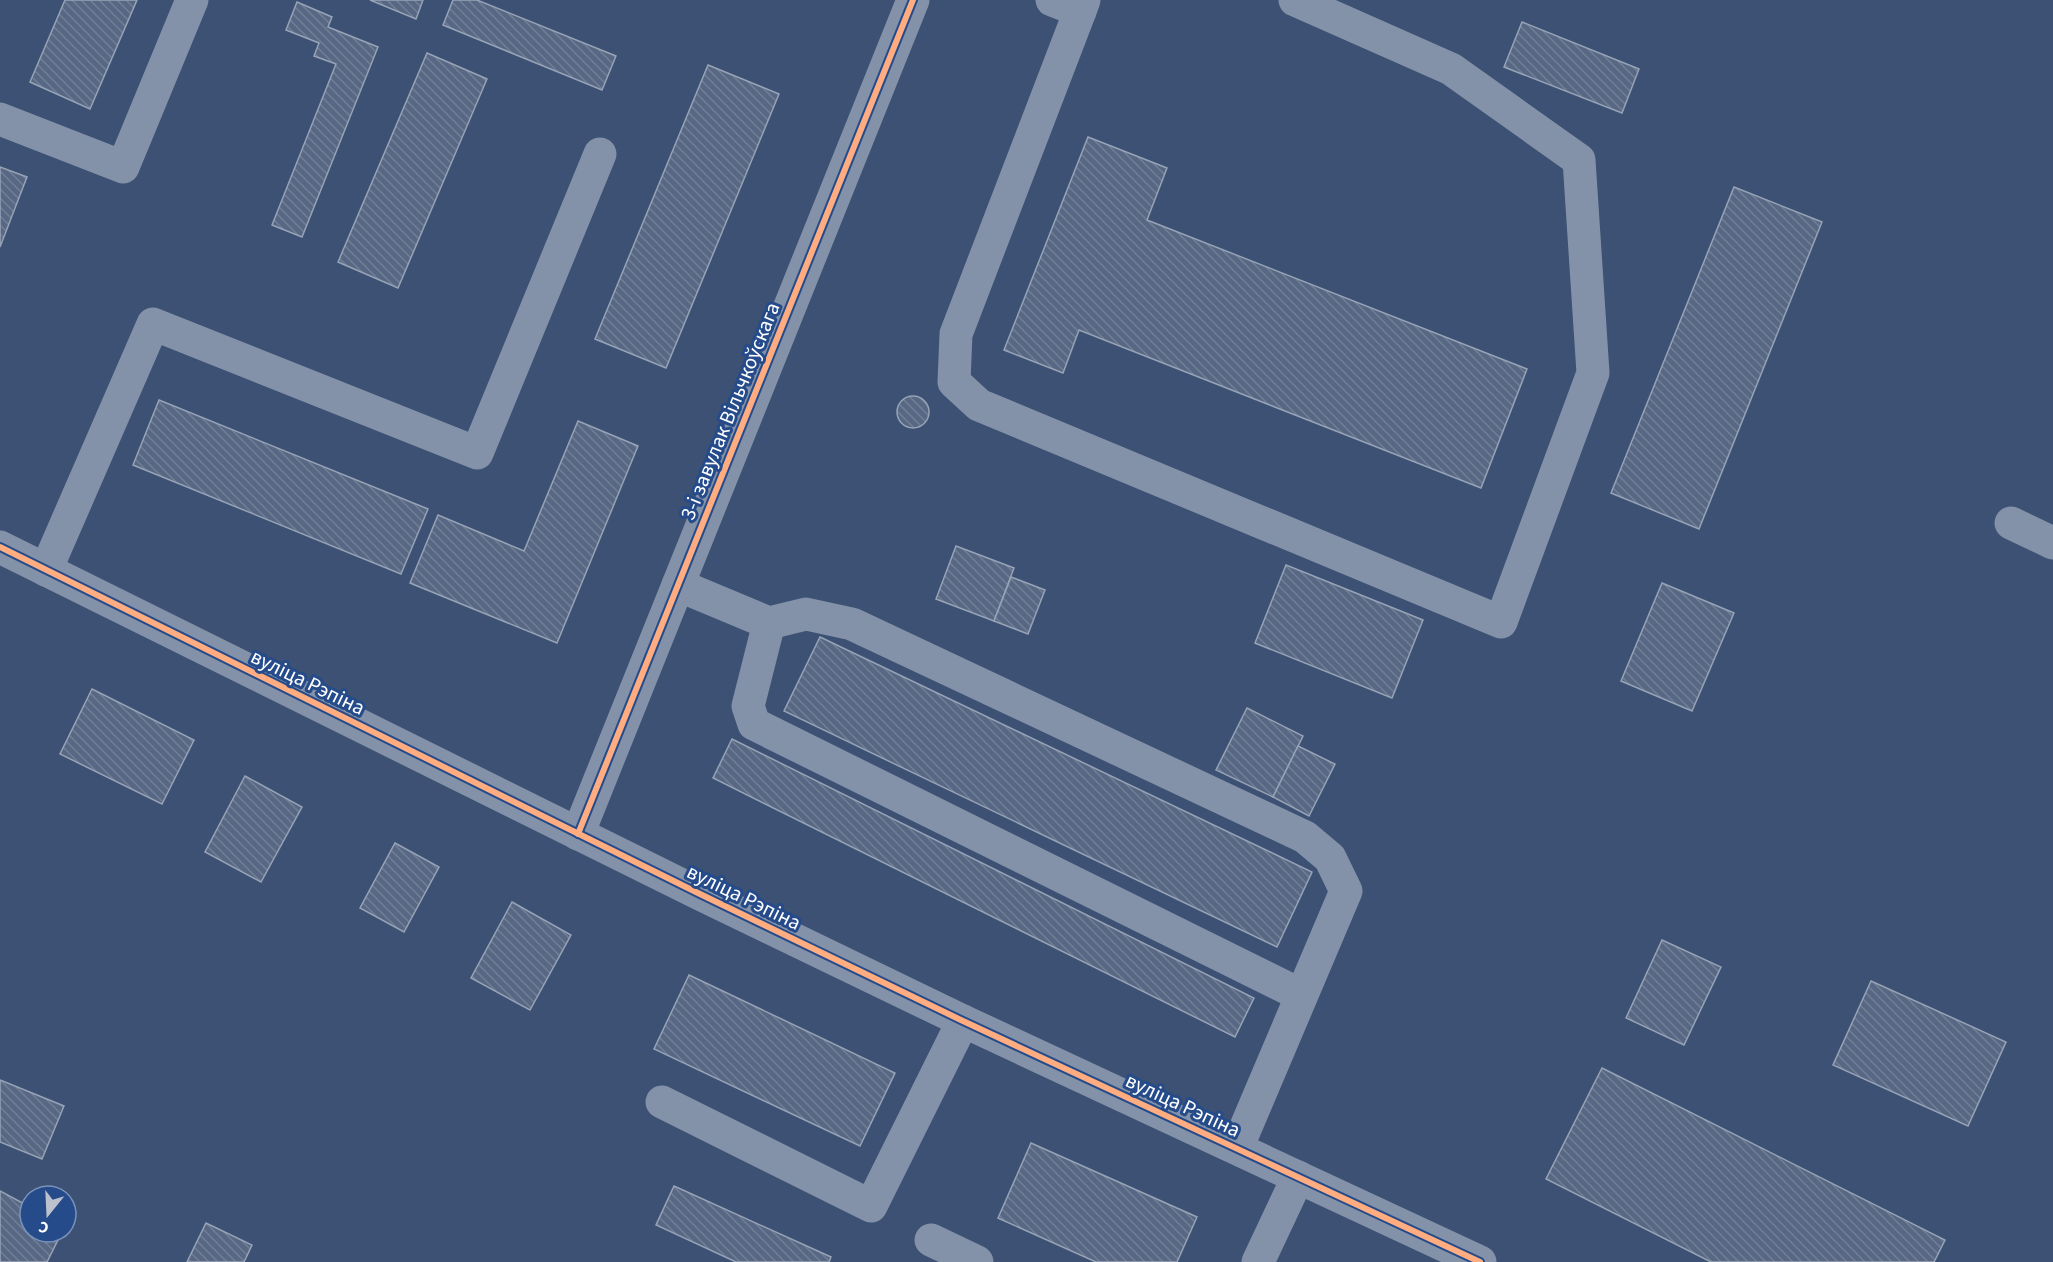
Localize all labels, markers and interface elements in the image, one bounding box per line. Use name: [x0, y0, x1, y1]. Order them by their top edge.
street label: 3-і завулак Вільчкоўскага: [673, 298, 787, 524]
street label: вуліца Рэпіна: [246, 641, 370, 723]
street label: вуліца Рэпіна: [682, 856, 806, 938]
street label: вуліца Рэпіна: [1121, 1065, 1245, 1145]
north arrow: [18, 1184, 78, 1244]
text: С: [36, 1215, 52, 1239]

